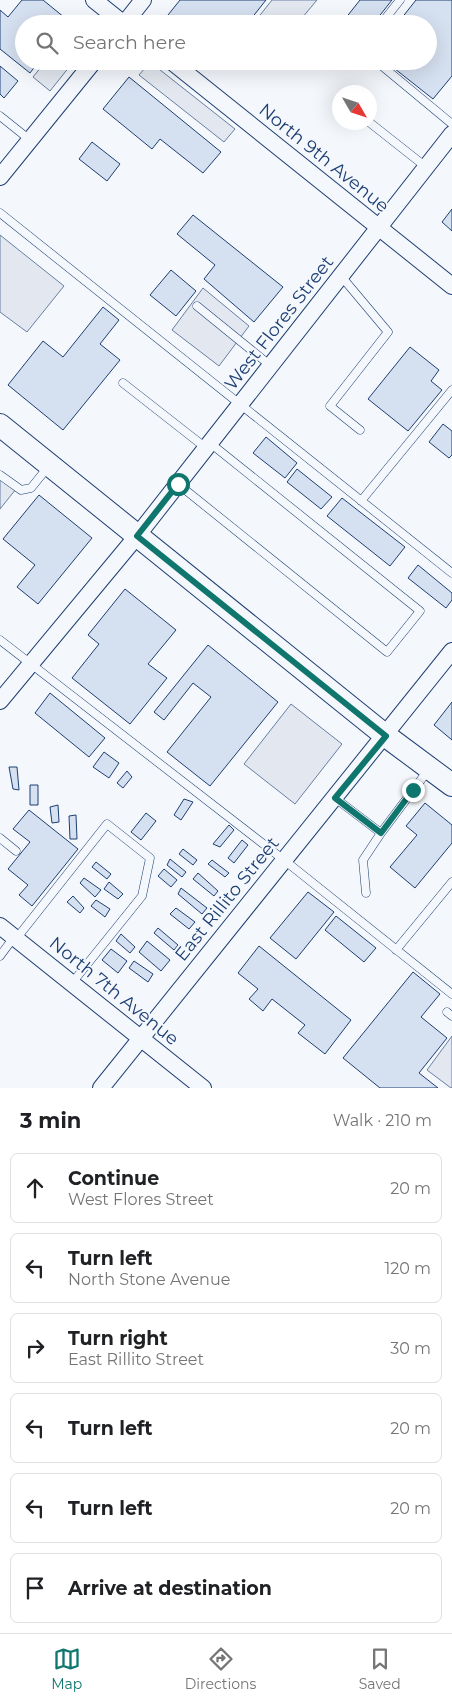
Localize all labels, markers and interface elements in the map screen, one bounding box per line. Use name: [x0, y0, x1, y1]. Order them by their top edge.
search box: [15, 15, 437, 70]
icon: search: [33, 29, 61, 57]
text: Search here: [73, 31, 186, 54]
north arrow: [332, 85, 377, 130]
street label: North 9th Avenue: [255, 99, 394, 217]
street label: West Flores Street: [220, 252, 338, 394]
route start: [167, 473, 190, 496]
route end: [402, 779, 425, 802]
street label: East Rillito Street: [170, 833, 284, 965]
street label: North 7th Avenue: [45, 932, 183, 1050]
text: 3 min: [20, 1108, 81, 1133]
text: Walk · 210 m: [333, 1111, 432, 1130]
text: Continue: [68, 1167, 159, 1190]
icon: ahead: [21, 1174, 49, 1202]
text: 20 m: [390, 1179, 431, 1198]
text: West Flores Street: [68, 1190, 214, 1209]
text: Turn left: [68, 1247, 153, 1270]
icon: left: [21, 1254, 49, 1282]
text: 120 m: [384, 1259, 431, 1278]
text: North Stone Avenue: [68, 1270, 230, 1289]
text: Turn right: [68, 1327, 168, 1350]
icon: right: [21, 1334, 49, 1362]
text: 30 m: [390, 1339, 431, 1358]
text: East Rillito Street: [68, 1350, 204, 1369]
icon: left: [21, 1414, 49, 1442]
text: Turn left: [68, 1417, 153, 1440]
text: 20 m: [390, 1419, 431, 1438]
icon: left: [21, 1494, 49, 1522]
text: Turn left: [68, 1497, 153, 1520]
text: 20 m: [390, 1499, 431, 1518]
icon: arrive: [21, 1574, 49, 1602]
text: Arrive at destination: [68, 1577, 272, 1600]
tab: Map: [51, 1645, 82, 1693]
tab: Directions: [185, 1645, 256, 1693]
tab: Saved: [359, 1645, 401, 1693]

